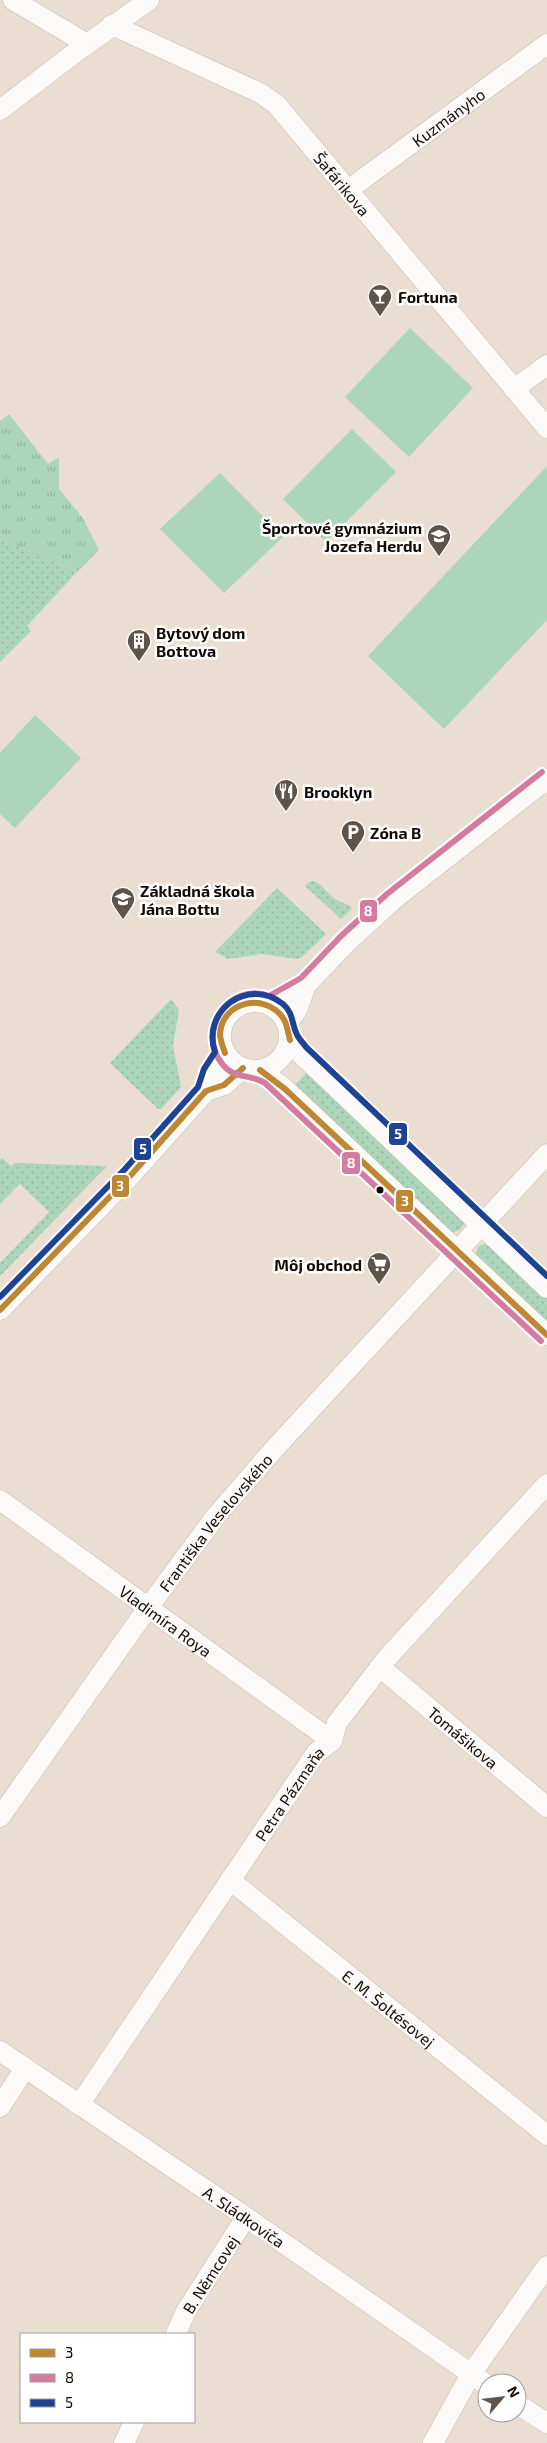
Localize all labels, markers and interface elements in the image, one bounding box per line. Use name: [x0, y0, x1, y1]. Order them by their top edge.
street label: Kuzmányho: [408, 84, 488, 150]
street label: Šafárikova: [310, 148, 375, 219]
bar icon: Fortuna: [367, 283, 393, 317]
place label: Fortuna: [398, 287, 458, 306]
place label: Športové gymnázium Jozefa Herdu: [262, 518, 422, 555]
school or university icon: Športové gymnázium Jozefa Herdu: [426, 523, 452, 557]
place label: Bytový dom Bottova: [156, 623, 245, 660]
building icon: Bytový dom Bottova: [126, 628, 152, 662]
restaurant icon: Brooklyn: [273, 778, 299, 812]
place label: Brooklyn: [304, 782, 372, 802]
parking icon: Zóna B: [340, 819, 366, 853]
place label: Zóna B: [370, 823, 421, 842]
place label: Základná škola Jána Bottu: [140, 881, 255, 918]
school or university icon: Základná škola Jána Bottu: [110, 886, 136, 920]
line badge: 8: [359, 899, 378, 923]
text: 8: [364, 902, 372, 919]
line badge: 5: [388, 1122, 408, 1146]
text: 5: [394, 1125, 402, 1142]
line badge: 5: [133, 1137, 152, 1161]
text: 5: [139, 1140, 147, 1157]
line badge: 8: [341, 1151, 361, 1175]
text: 8: [347, 1154, 355, 1171]
line badge: 3: [111, 1174, 130, 1198]
text: 3: [116, 1177, 124, 1194]
unlabelled marker: [375, 1185, 385, 1195]
line badge: 3: [395, 1189, 414, 1213]
text: 3: [401, 1192, 409, 1209]
supermarket icon: Môj obchod: [366, 1251, 392, 1285]
place label: Môj obchod: [274, 1255, 362, 1274]
street label: Františka Veselovského: [154, 1449, 276, 1595]
street label: Vladimíra Roya: [116, 1581, 216, 1660]
street label: Tomášikova: [425, 1702, 502, 1772]
street label: Petra Pázmaňa: [250, 1741, 327, 1844]
street label: E. M. Šoltésovej: [339, 1965, 439, 2051]
street label: A. Sládkoviča: [200, 2182, 289, 2251]
street label: B. Němcovej: [178, 2231, 242, 2317]
legend: [20, 2333, 195, 2423]
text: 3: [65, 2343, 73, 2361]
text: 8: [65, 2368, 74, 2386]
north arrow: [477, 2373, 527, 2423]
text: N: [504, 2383, 524, 2400]
text: 5: [65, 2393, 73, 2411]

